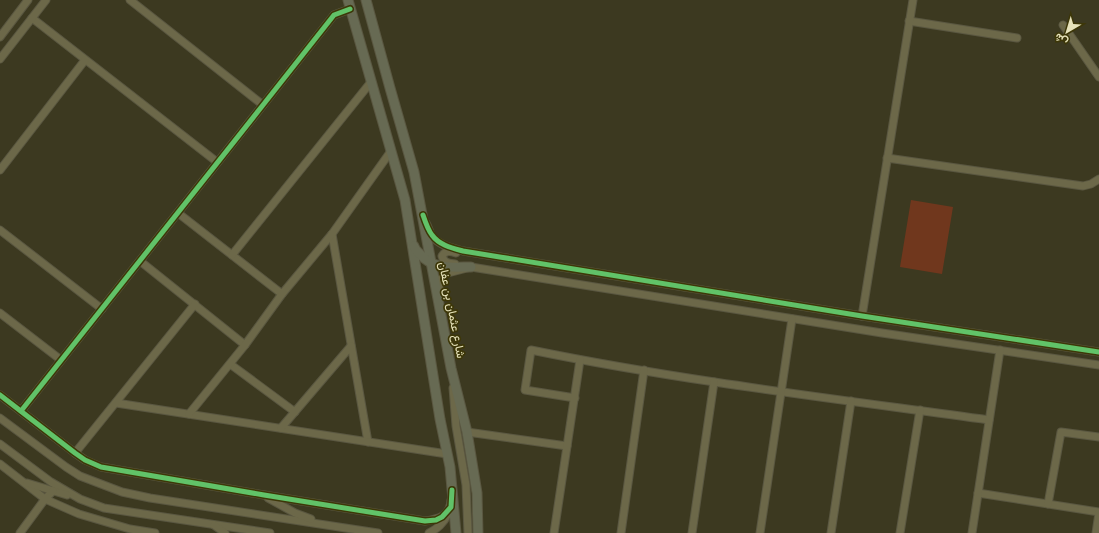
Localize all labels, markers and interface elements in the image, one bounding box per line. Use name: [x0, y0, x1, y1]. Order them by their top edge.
north arrow: [1047, 12, 1087, 52]
text: ش: [1051, 30, 1070, 49]
street label: شارع عثمان بن عفان: [434, 260, 469, 360]

